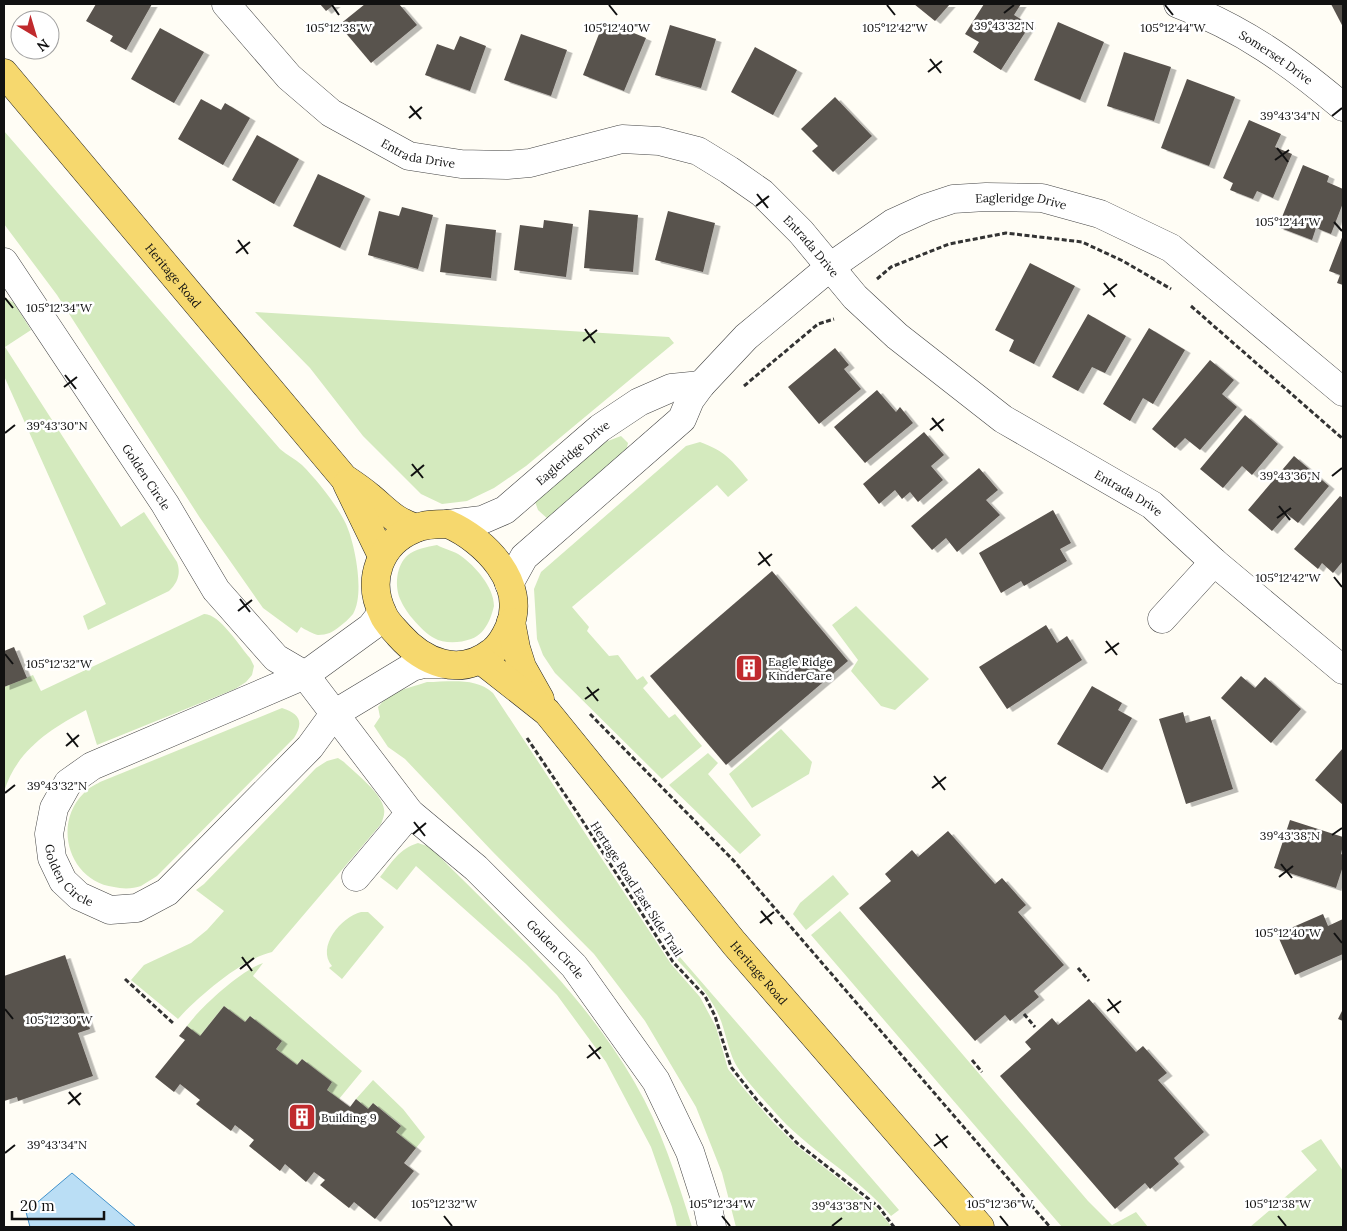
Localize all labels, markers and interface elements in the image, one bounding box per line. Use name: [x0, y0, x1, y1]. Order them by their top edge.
north arrow: [10, 10, 60, 60]
text: 39°43'32"N: [974, 18, 1034, 33]
text: 105°12'38"W: [306, 20, 373, 35]
text: 105°12'40"W: [584, 20, 651, 35]
text: 105°12'42"W: [862, 20, 929, 35]
text: 105°12'44"W: [1141, 20, 1207, 35]
street label: Somerset Drive: [1237, 27, 1317, 88]
text: N: [33, 35, 53, 56]
text: 39°43'34"N: [1260, 108, 1320, 123]
street label: Entrada Drive: [379, 135, 457, 171]
street label: Eagleridge Drive: [975, 189, 1069, 212]
street label: Entrada Drive: [781, 212, 843, 280]
text: 105°12'44"W: [1256, 214, 1322, 229]
street label: Heritage Road: [142, 240, 205, 310]
text: 105°12'34"W: [26, 300, 93, 315]
street label: Eagleridge Drive: [532, 416, 612, 488]
text: 39°43'30"N: [26, 418, 88, 433]
street label: Golden Circle: [119, 441, 175, 513]
street label: Entrada Drive: [1092, 466, 1167, 519]
text: 39°43'36"N: [1260, 468, 1320, 483]
text: 105°12'42"W: [1255, 570, 1322, 585]
building icon: Eagle Ridge KinderCare: [734, 653, 764, 683]
place label: Eagle Ridge KinderCare: [768, 654, 833, 683]
text: 105°12'32"W: [26, 656, 93, 671]
text: 39°43'32"N: [27, 778, 87, 793]
street label: Hertage Road East Side Trail: [588, 819, 686, 959]
text: 39°43'38"N: [1260, 828, 1320, 843]
street label: Golden Circle: [43, 843, 96, 909]
street label: Golden Circle: [524, 916, 588, 982]
text: 105°12'40"W: [1255, 925, 1322, 940]
street label: Heritage Road: [728, 937, 791, 1007]
text: 105°12'30"W: [26, 1012, 93, 1027]
building icon: Building 9: [287, 1102, 317, 1132]
place label: Building 9: [321, 1110, 377, 1125]
text: 39°43'34"N: [27, 1137, 87, 1152]
scale bar: [12, 1188, 105, 1220]
text: 20 m: [20, 1196, 55, 1215]
text: 105°12'32"W: [411, 1196, 478, 1211]
text: 105°12'34"W: [689, 1196, 756, 1211]
text: 105°12'36"W: [967, 1196, 1034, 1211]
text: 105°12'38"W: [1245, 1196, 1312, 1211]
text: 39°43'38"N: [812, 1198, 872, 1213]

